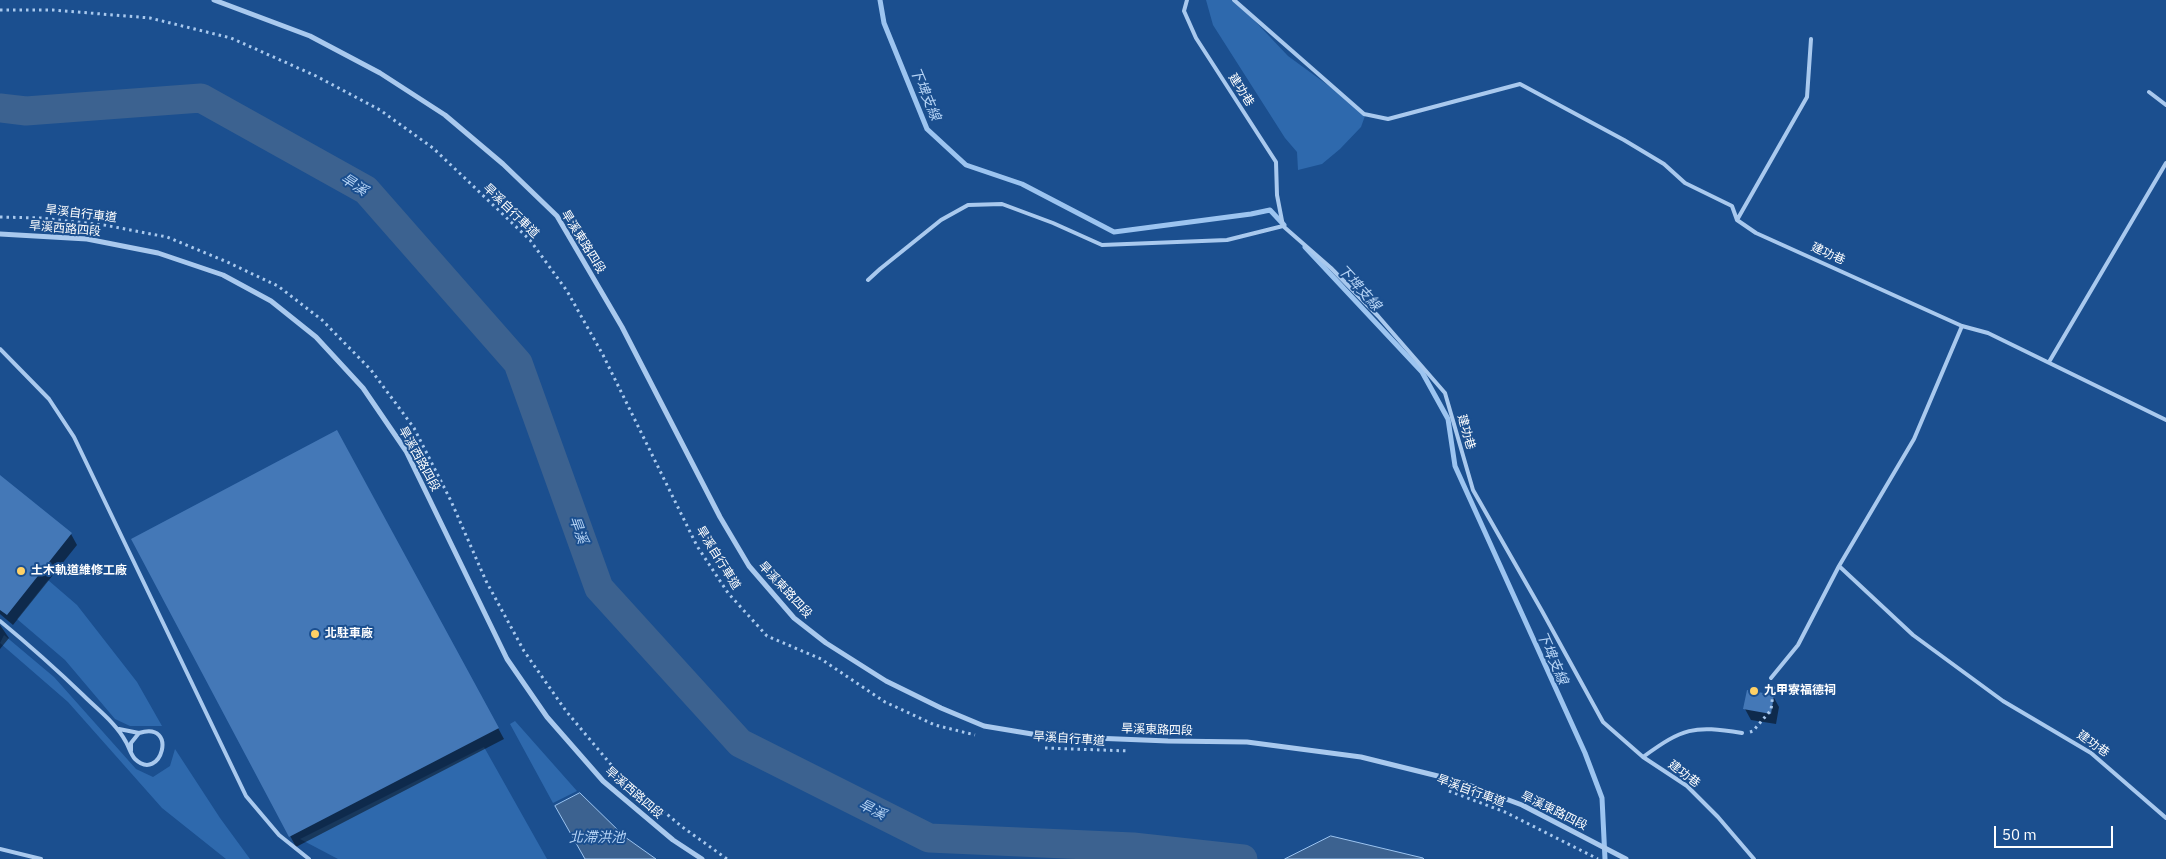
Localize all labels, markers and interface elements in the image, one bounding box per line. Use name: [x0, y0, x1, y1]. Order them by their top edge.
water label: 下埤支線: [906, 65, 944, 123]
street label: 建功巷: [1225, 71, 1257, 109]
water label: 旱溪: [338, 170, 370, 200]
street label: 旱溪自行車道: [480, 181, 542, 241]
street label: 旱溪自行車道: [44, 202, 118, 226]
street label: 旱溪東路四段: [558, 208, 608, 276]
street label: 旱溪西路四段: [29, 219, 101, 239]
street label: 建功巷: [1809, 240, 1847, 268]
water label: 下埤支線: [1334, 262, 1384, 314]
street label: 建功巷: [1454, 413, 1478, 451]
street label: 旱溪西路四段: [395, 424, 443, 494]
water label: 旱溪: [565, 514, 591, 546]
street label: 旱溪自行車道: [693, 524, 743, 592]
street label: 旱溪東路四段: [755, 559, 815, 621]
place label: 土木軌道維修工廠: [31, 564, 127, 578]
marker: 土木軌道維修工廠: [15, 565, 27, 577]
place label: 北駐車廠: [325, 627, 373, 641]
marker: 北駐車廠: [309, 628, 321, 640]
water label: 下埤支線: [1533, 629, 1571, 687]
place label: 九甲寮福德祠: [1764, 684, 1836, 698]
marker: 九甲寮福德祠: [1748, 685, 1760, 697]
street label: 旱溪東路四段: [1121, 722, 1193, 738]
street label: 建功巷: [2074, 728, 2112, 760]
street label: 旱溪自行車道: [1033, 729, 1105, 749]
street label: 建功巷: [1665, 757, 1703, 791]
street label: 旱溪西路四段: [602, 764, 666, 822]
street label: 旱溪自行車道: [1435, 772, 1507, 810]
street label: 旱溪東路四段: [1518, 789, 1590, 833]
water label: 旱溪: [856, 796, 888, 824]
scale bar: [1996, 816, 2115, 848]
text: 50 m: [2002, 825, 2037, 844]
water label: 北滯洪池: [569, 830, 625, 846]

